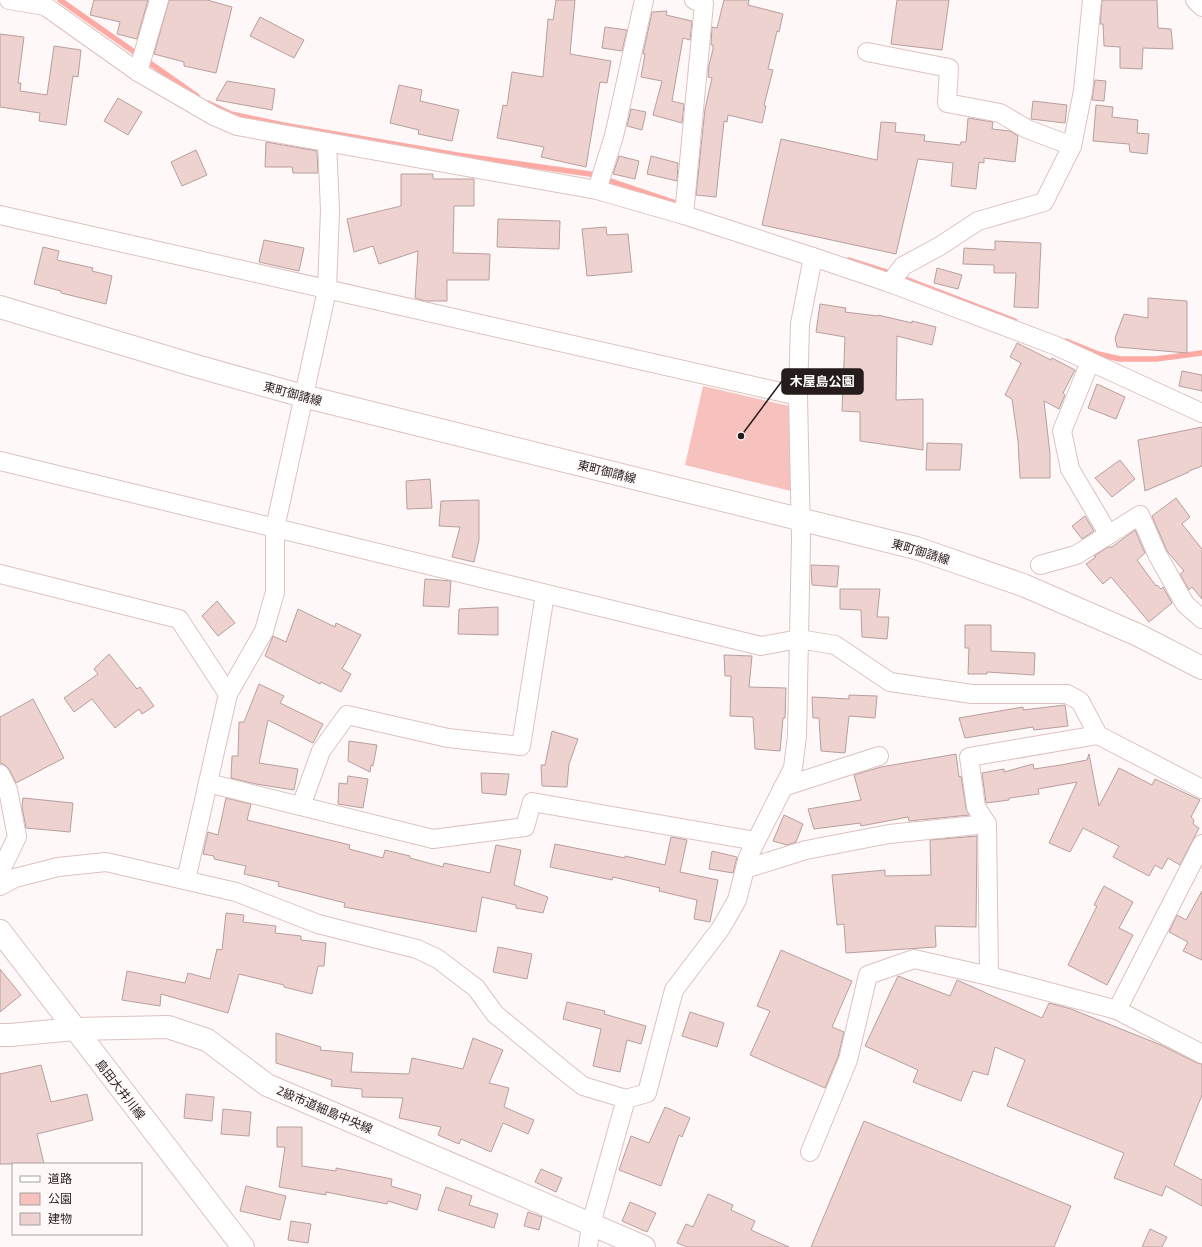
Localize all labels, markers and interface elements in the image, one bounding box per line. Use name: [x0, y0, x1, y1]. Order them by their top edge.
callout: 木屋島公園: [782, 369, 863, 394]
text: 木屋島公園: [789, 373, 855, 389]
street label: 東町御請線: [262, 378, 324, 408]
street label: 東町御請線: [576, 457, 638, 485]
street label: 東町御請線: [890, 536, 952, 566]
street label: 島田大井川線: [93, 1056, 149, 1122]
street label: 2級市道細島中央線: [275, 1082, 375, 1136]
legend: [12, 1163, 142, 1235]
text: 道路: [48, 1171, 72, 1185]
text: 公園: [48, 1191, 72, 1205]
text: 建物: [48, 1211, 72, 1225]

